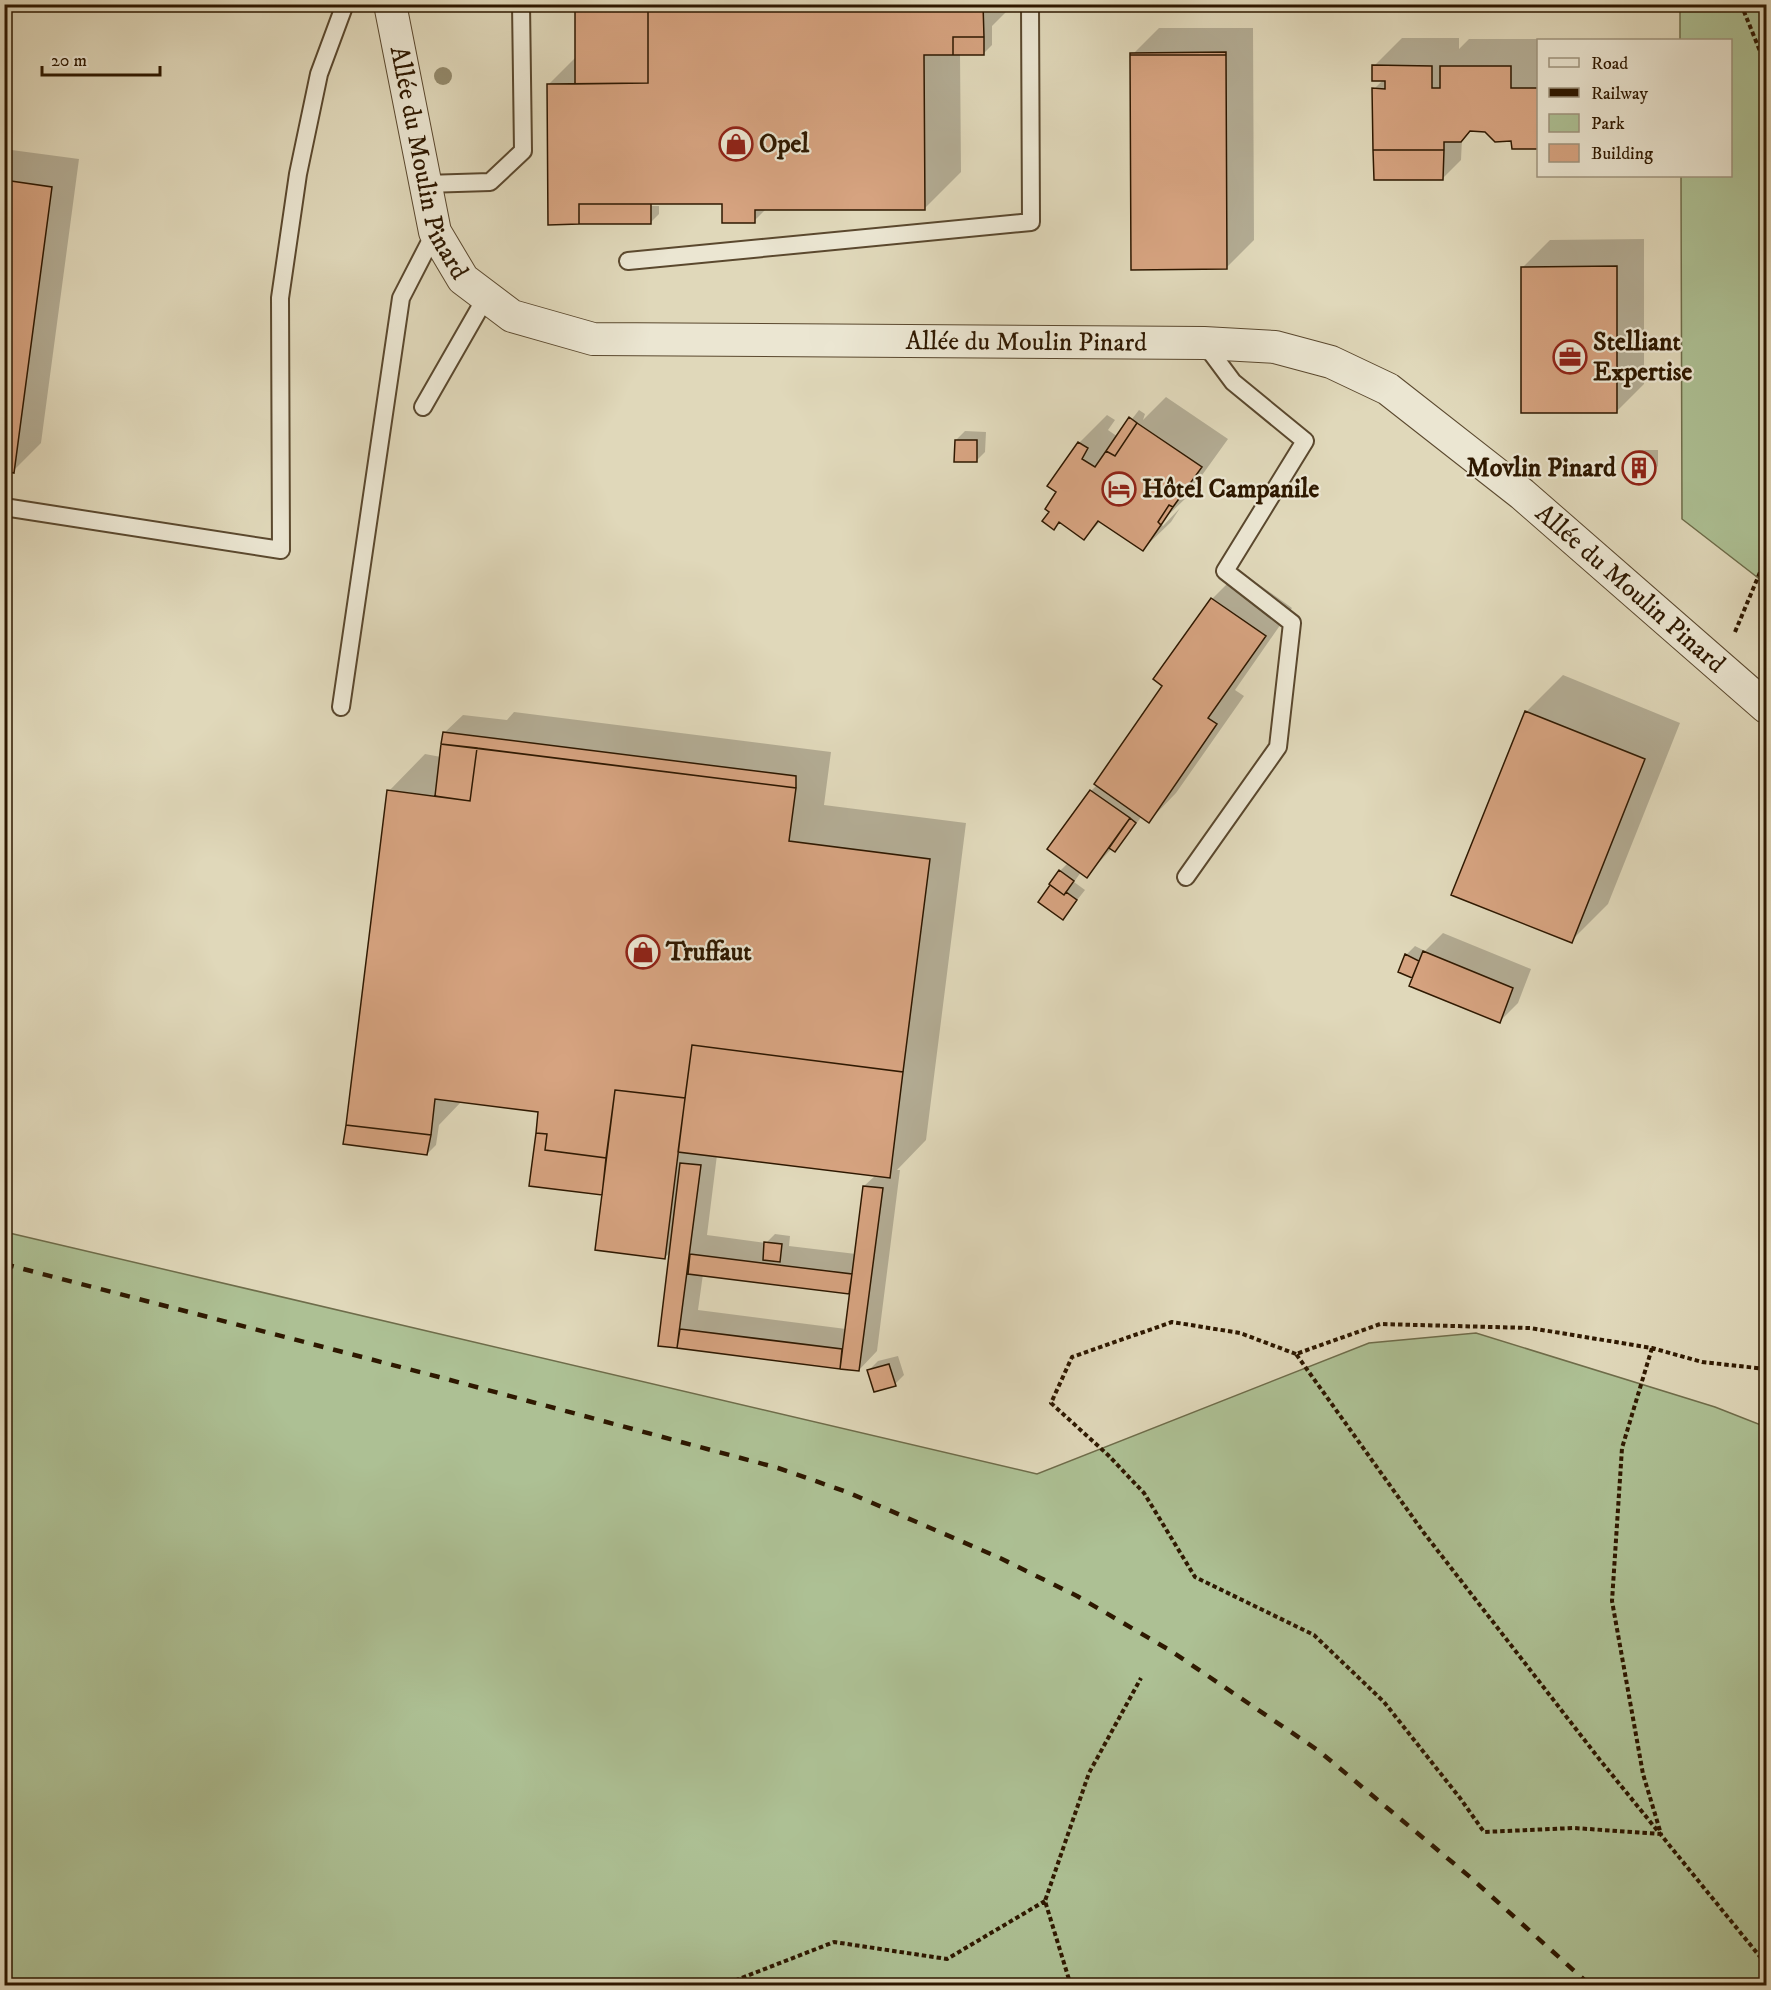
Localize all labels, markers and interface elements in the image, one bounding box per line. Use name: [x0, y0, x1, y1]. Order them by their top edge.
scale bar: [42, 39, 160, 77]
legend: [1537, 39, 1732, 177]
street label: Allée du Moulin Pinard: [382, 43, 476, 286]
text: 20 m: [51, 50, 87, 72]
text: Road: [1591, 53, 1628, 75]
text: Railway: [1591, 83, 1649, 105]
text: Park: [1591, 113, 1625, 135]
shop icon: Opel: [718, 126, 754, 162]
place label: Opel: [759, 128, 810, 161]
text: Building: [1591, 143, 1653, 165]
street label: Allée du Moulin Pinard: [905, 325, 1147, 359]
place label: Stelliant Expertise: [1593, 326, 1692, 389]
office icon: Stelliant Expertise: [1552, 339, 1588, 375]
building icon: Movlin Pinard: [1621, 450, 1657, 486]
place label: Movlin Pinard: [1466, 452, 1617, 485]
hotel icon: Hôtel Campanile: [1101, 471, 1137, 507]
place label: Hôtel Campanile: [1142, 473, 1320, 506]
street label: Allée du Moulin Pinard: [1529, 497, 1732, 681]
shop icon: Truffaut: [625, 934, 661, 970]
place label: Truffaut: [665, 936, 752, 969]

